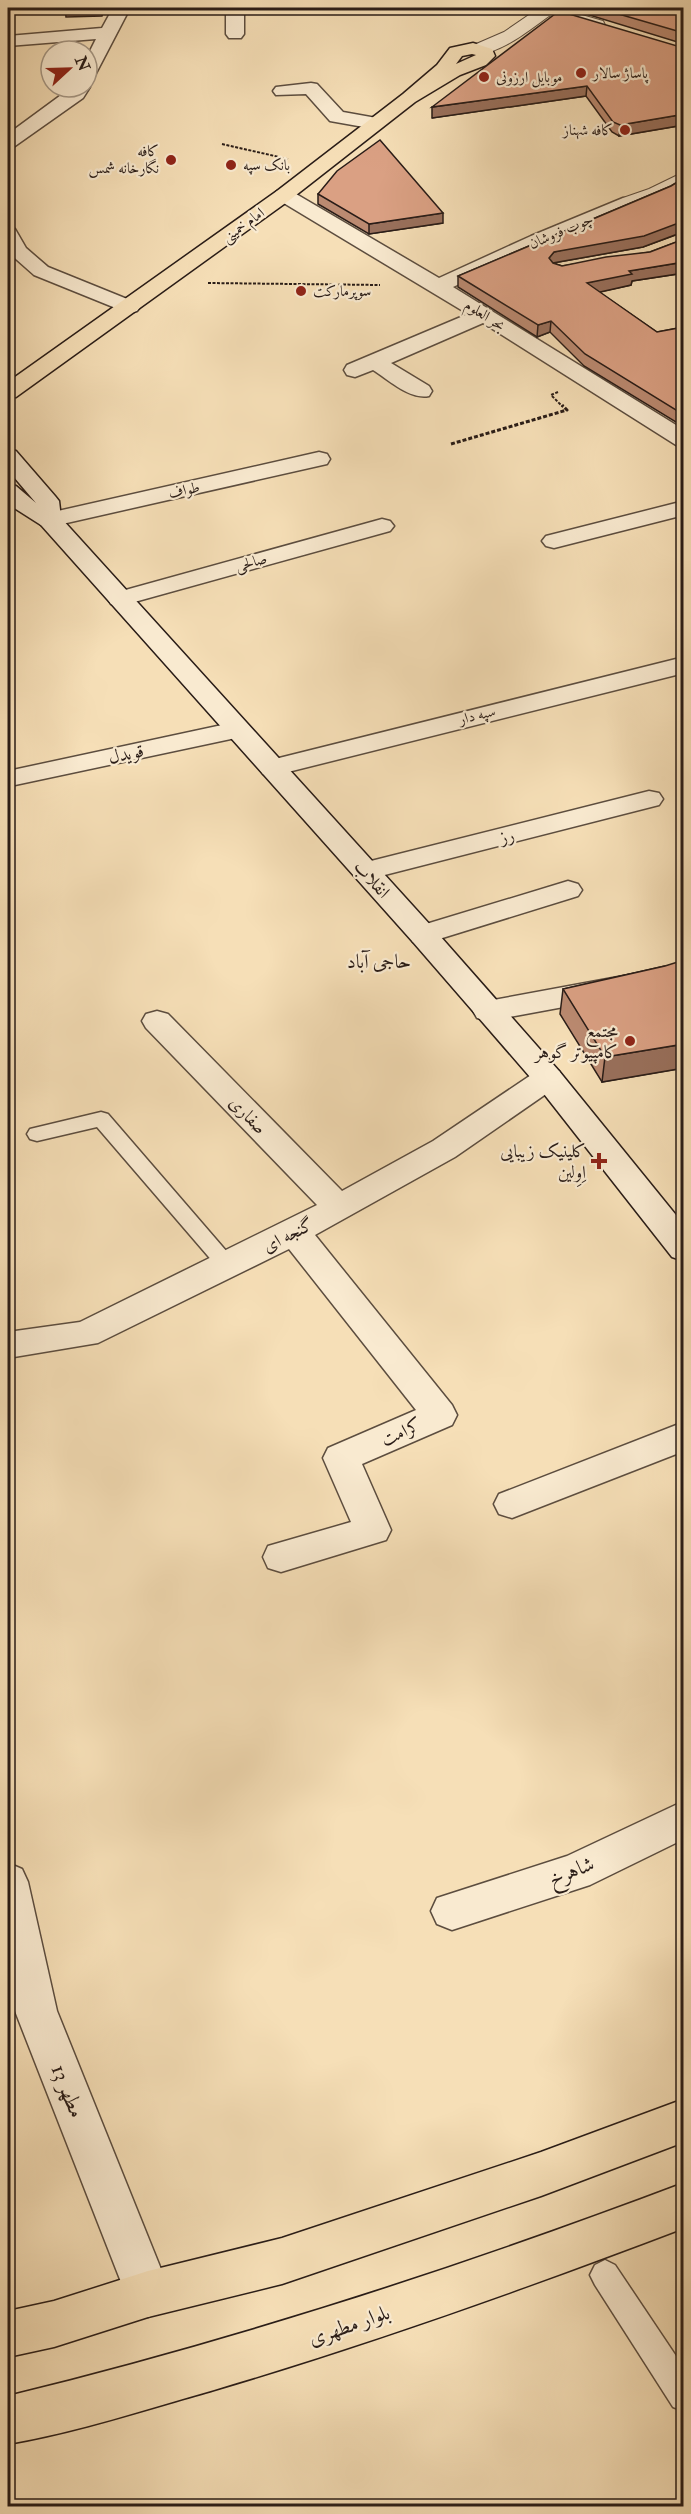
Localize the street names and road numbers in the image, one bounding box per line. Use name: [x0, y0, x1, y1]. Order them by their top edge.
street label: امام خمینی: [218, 204, 270, 250]
street label: چوب فروشان: [526, 209, 596, 254]
street label: بحر العلوم: [459, 296, 509, 338]
street label: طواف: [167, 478, 202, 503]
street label: صالحی: [233, 549, 269, 577]
street label: سپه دار: [455, 702, 497, 730]
street label: قویدل: [106, 740, 146, 769]
street label: رز: [495, 824, 517, 850]
street label: انقلاب: [349, 856, 395, 903]
street label: صفاری: [224, 1091, 271, 1139]
street label: گنجه ای: [259, 1213, 318, 1258]
street label: کرامت: [377, 1413, 425, 1452]
street label: شاهرخ: [544, 1850, 600, 1897]
street label: مطهر 13: [45, 2061, 90, 2122]
street label: بلوار مطهری: [305, 2299, 394, 2352]

